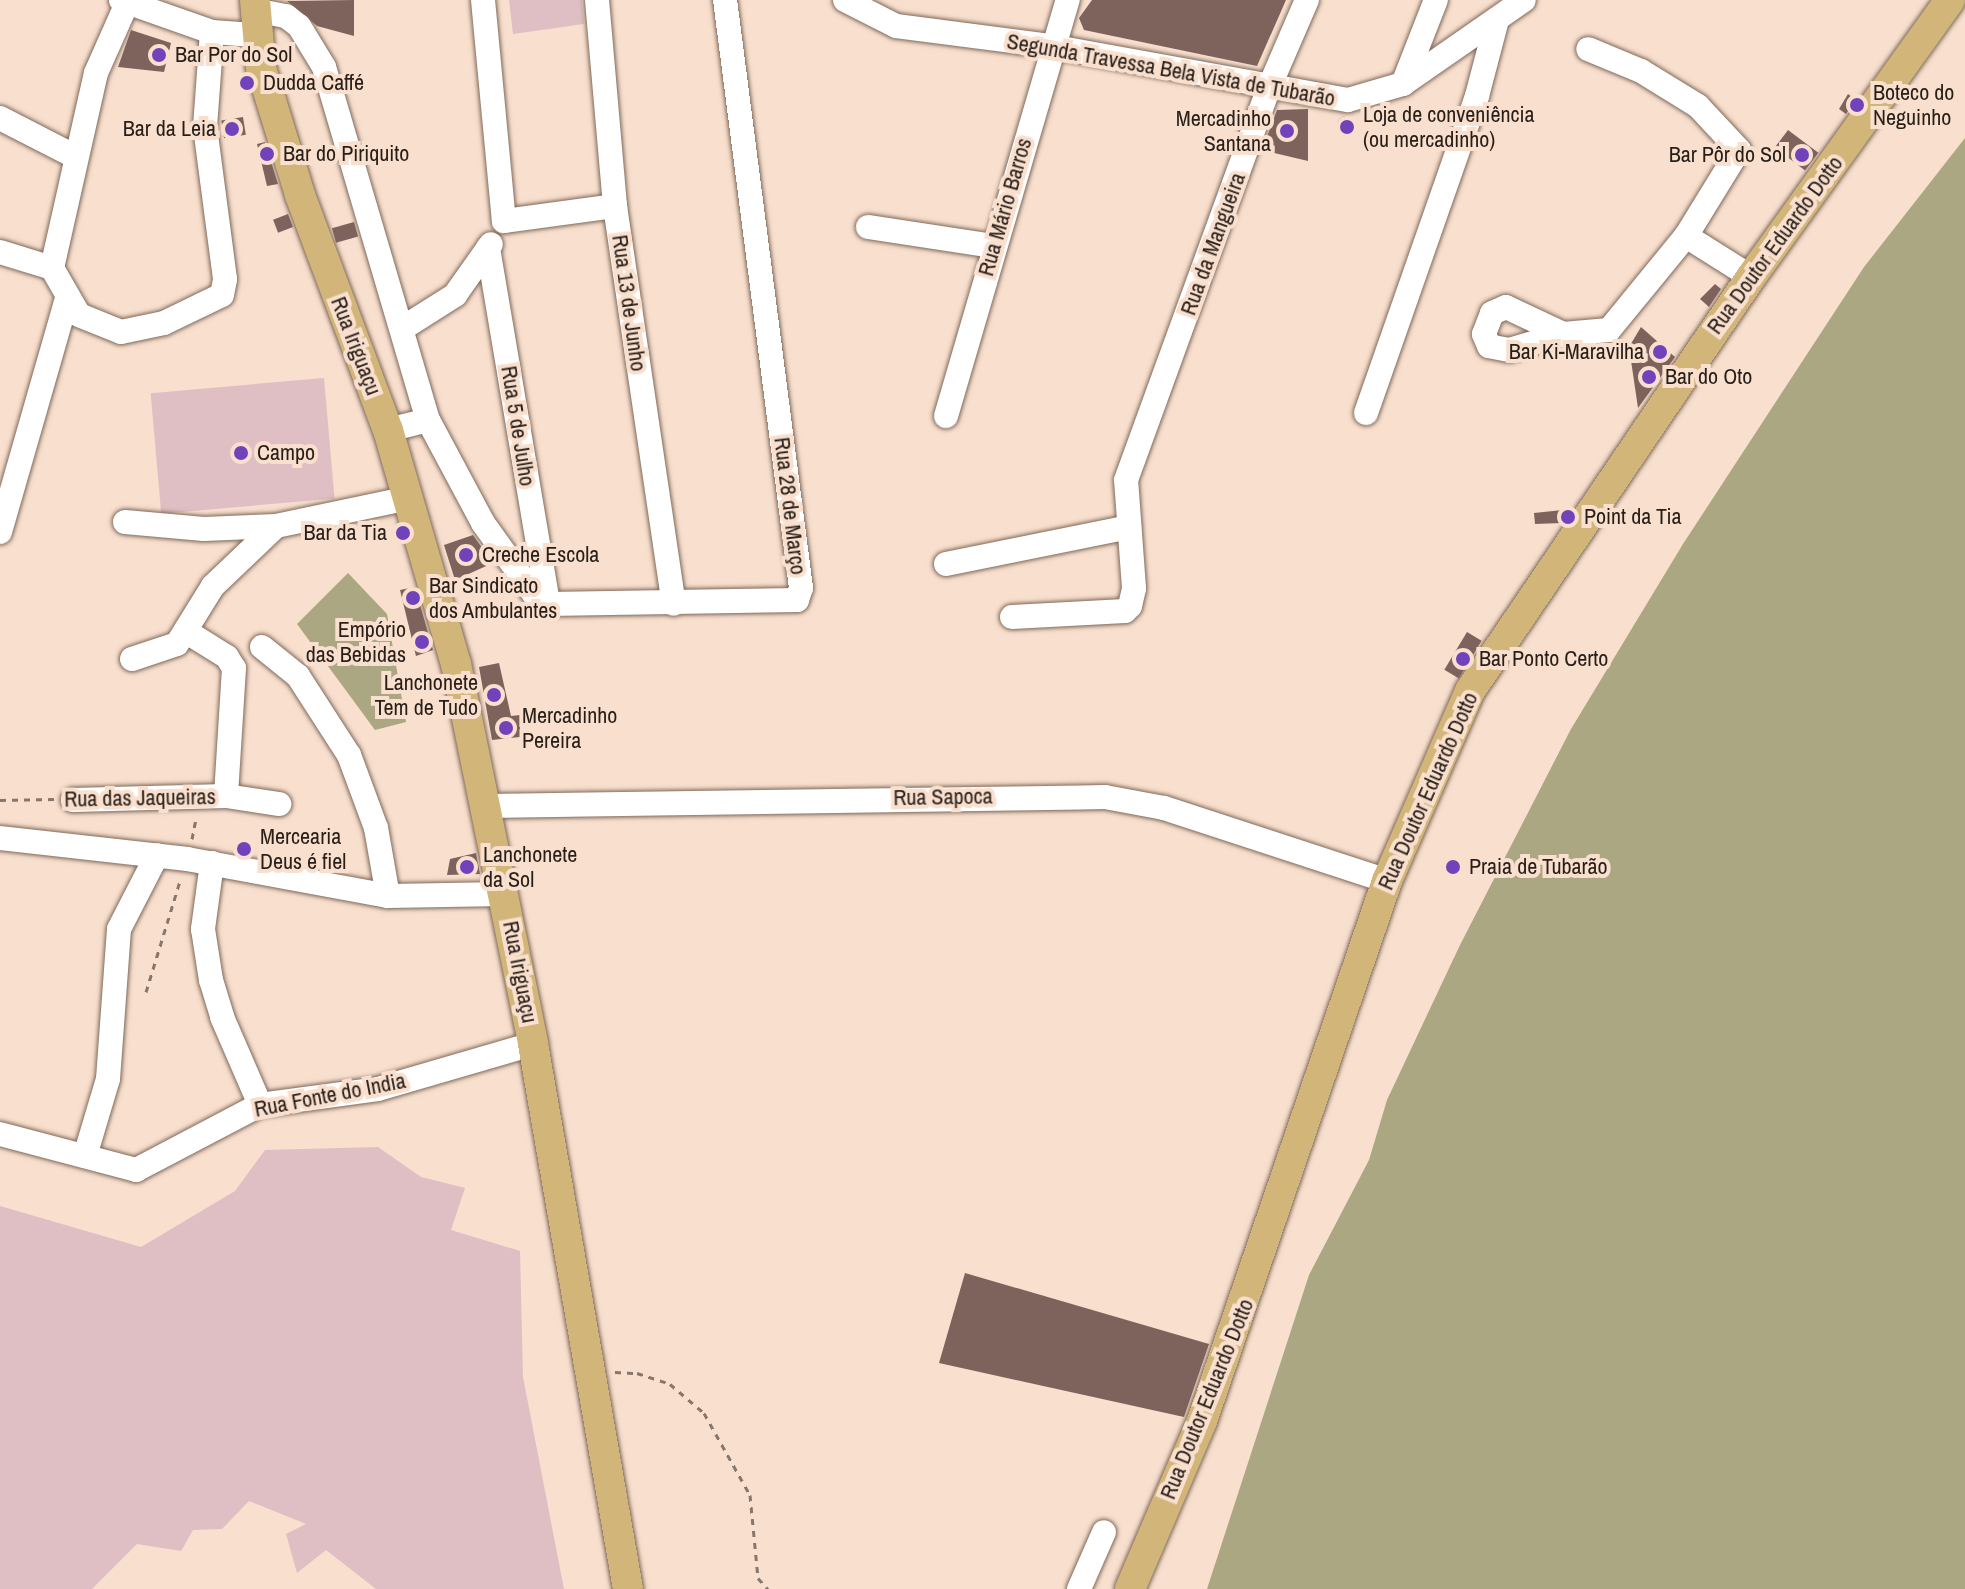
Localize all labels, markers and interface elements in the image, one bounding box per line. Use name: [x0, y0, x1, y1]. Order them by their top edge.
street label: Segunda Travessa Bela Vista de Tubarão: [1005, 28, 1337, 112]
place label: Bar Por do Sol: [175, 42, 292, 68]
marker: Bar Por do Sol: [150, 46, 168, 64]
place label: Dudda Caffé: [263, 70, 364, 96]
marker: Dudda Caffé: [238, 74, 256, 92]
place label: Boteco do Neguinho: [1873, 79, 1954, 130]
marker: Boteco do Neguinho: [1848, 96, 1866, 114]
place label: Loja de conveniência (ou mercadinho): [1363, 101, 1535, 152]
place label: Mercadinho Santana: [1176, 105, 1271, 156]
place label: Bar da Leia: [123, 116, 216, 142]
marker: Loja de conveniência (ou mercadinho): [1338, 118, 1356, 136]
marker: Bar da Leia: [223, 120, 241, 138]
marker: Mercadinho Santana: [1278, 122, 1296, 140]
street label: Rua Mário Barros: [973, 135, 1037, 279]
place label: Bar do Piriquito: [283, 141, 409, 167]
place label: Bar Pôr do Sol: [1669, 142, 1786, 168]
marker: Bar do Piriquito: [258, 145, 276, 163]
marker: Bar Pôr do Sol: [1793, 146, 1811, 164]
street label: Rua Doutor Eduardo Dotto: [1702, 151, 1848, 339]
street label: Rua da Mangueira: [1175, 169, 1251, 319]
street label: Rua 13 de Junho: [606, 233, 652, 373]
street label: Rua Iriguaçu: [325, 293, 387, 399]
place label: Bar Ki-Maravilha: [1509, 339, 1644, 365]
marker: Bar Ki-Maravilha: [1651, 343, 1669, 361]
street label: Rua 5 de Julho: [495, 364, 541, 488]
place label: Bar do Oto: [1665, 364, 1752, 390]
marker: Bar do Oto: [1640, 368, 1658, 386]
street label: Rua 28 de Março: [768, 436, 812, 576]
place label: Campo: [257, 440, 315, 466]
marker: Campo: [232, 444, 250, 462]
place label: Point da Tia: [1584, 504, 1682, 530]
marker: Point da Tia: [1559, 508, 1577, 526]
place label: Bar da Tia: [303, 520, 387, 546]
marker: Bar da Tia: [394, 524, 412, 542]
place label: Creche Escola: [482, 542, 599, 568]
marker: Creche Escola: [457, 546, 475, 564]
place label: Bar Sindicato dos Ambulantes: [429, 572, 558, 624]
marker: Bar Sindicato dos Ambulantes: [404, 589, 422, 607]
place label: Empório das Bebidas: [306, 616, 406, 668]
marker: Empório das Bebidas: [413, 633, 431, 651]
place label: Bar Ponto Certo: [1479, 646, 1608, 672]
marker: Bar Ponto Certo: [1454, 650, 1472, 668]
place label: Lanchonete Tem de Tudo: [374, 669, 478, 720]
marker: Lanchonete Tem de Tudo: [485, 686, 503, 704]
street label: Rua Doutor Eduardo Dotto: [1373, 688, 1483, 894]
place label: Mercadinho Pereira: [522, 702, 617, 754]
marker: Mercadinho Pereira: [497, 719, 515, 737]
street label: Rua das Jaqueiras: [64, 783, 216, 813]
street label: Rua Sapoca: [893, 783, 993, 811]
place label: Mercearia Deus é fiel: [260, 823, 346, 874]
marker: Mercearia Deus é fiel: [235, 840, 253, 858]
place label: Lanchonete da Sol: [483, 841, 577, 892]
place label: Praia de Tubarão: [1469, 854, 1608, 880]
marker: Lanchonete da Sol: [458, 858, 476, 876]
marker: Praia de Tubarão: [1444, 858, 1462, 876]
street label: Rua Iriguaçu: [497, 919, 543, 1025]
street label: Rua Fonte do India: [252, 1067, 408, 1123]
street label: Rua Doutor Eduardo Dotto: [1155, 1295, 1259, 1503]

